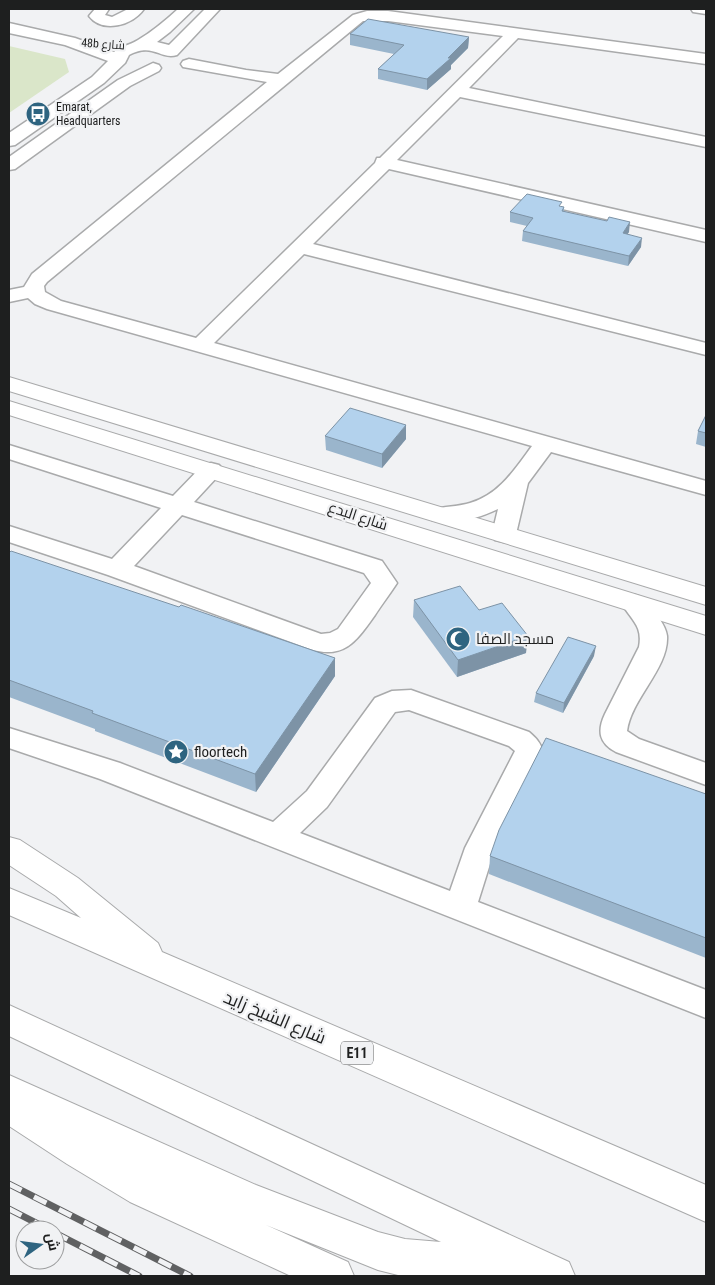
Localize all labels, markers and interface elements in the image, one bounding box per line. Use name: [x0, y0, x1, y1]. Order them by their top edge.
street label: 48b شارع: [81, 35, 125, 54]
place label: Emarat, Headquarters: [56, 100, 121, 128]
bus stop icon: Emarat, Headquarters: [25, 101, 51, 127]
street label: شارع البدع: [325, 498, 390, 536]
mosque icon: مسجد الصفا: [445, 626, 471, 652]
place label: مسجد الصفا: [476, 630, 554, 648]
place icon: floortech: [163, 739, 189, 765]
place label: floortech: [194, 743, 247, 761]
street label: شارع الشيخ زايد: [220, 986, 329, 1050]
road number: E11: [341, 1042, 373, 1064]
north arrow: [15, 1220, 65, 1270]
text: ش: [42, 1231, 63, 1253]

